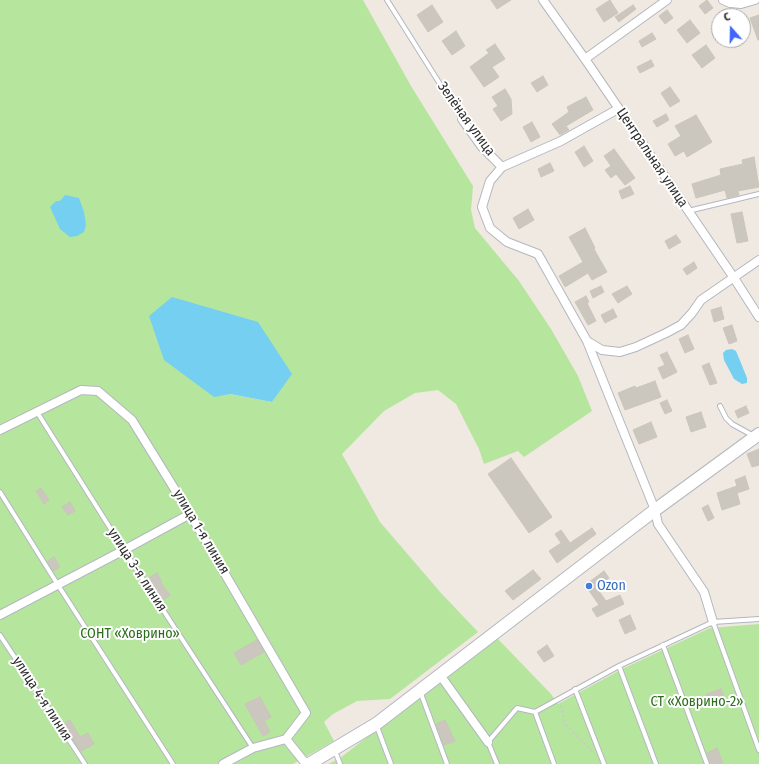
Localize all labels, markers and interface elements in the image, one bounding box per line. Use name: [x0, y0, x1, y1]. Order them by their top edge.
north arrow: [711, 8, 751, 48]
text: С: [722, 10, 732, 24]
street label: Зелёная улица: [434, 79, 498, 159]
street label: Центральная улица: [613, 105, 691, 211]
street label: улица 1-я линия: [169, 487, 233, 577]
street label: улица 3-я линия: [104, 525, 170, 615]
place label: Ozon: [597, 578, 626, 594]
marker: Ozon: [584, 581, 594, 591]
park label: СОНТ «Ховрино»: [80, 626, 180, 642]
street label: улица 4-я линия: [9, 654, 75, 744]
park label: СТ «Ховрино-2»: [650, 694, 744, 710]

